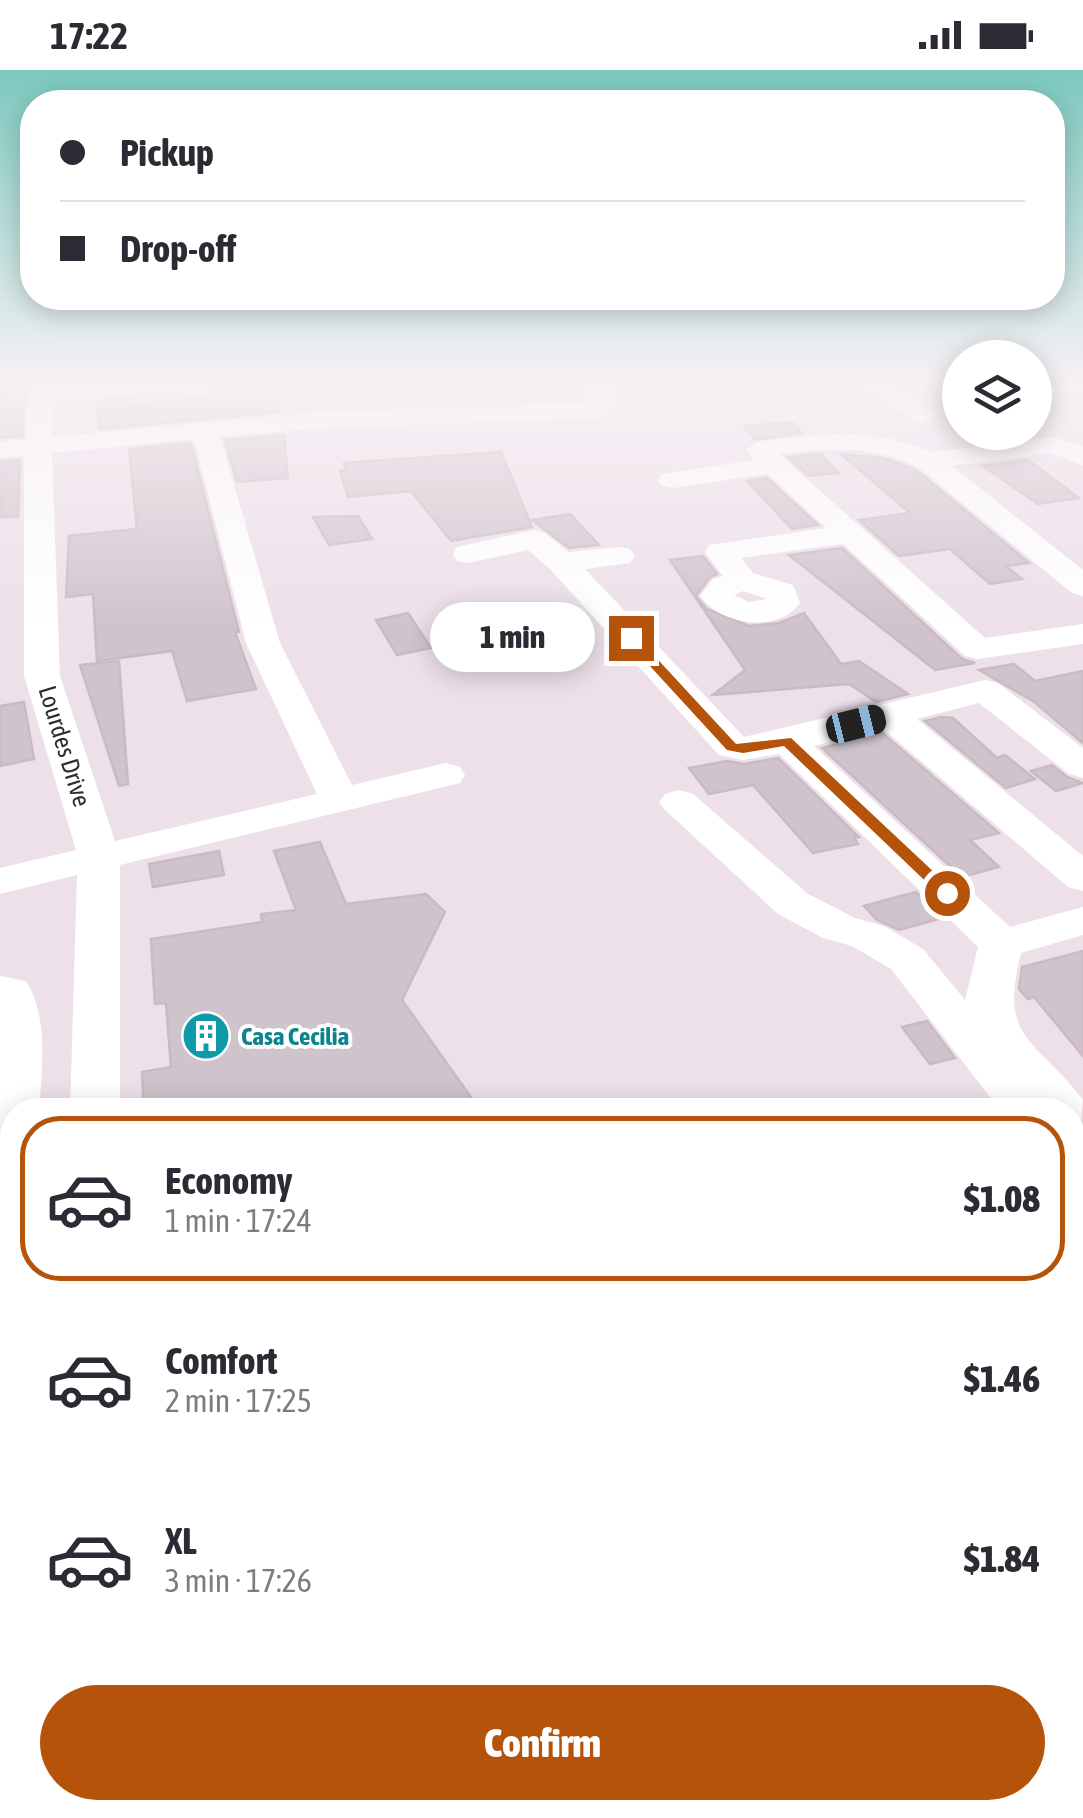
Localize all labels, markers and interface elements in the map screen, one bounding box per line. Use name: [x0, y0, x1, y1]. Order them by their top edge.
text: 17:22: [50, 14, 128, 57]
text: Pickup: [120, 131, 214, 174]
text: Drop-off: [120, 227, 236, 270]
map controls: [942, 340, 1052, 450]
button: layers: [942, 340, 1052, 450]
callout: 1 min: [431, 603, 596, 673]
route end: [609, 616, 654, 661]
text: 1 min: [480, 618, 545, 655]
street label: Lourdes Drive: [33, 682, 97, 810]
car: [823, 702, 889, 746]
route start: [925, 871, 970, 916]
building icon: Casa Cecilia: [180, 1010, 232, 1062]
place label: Casa Cecilia: [241, 1022, 349, 1050]
icon: car: [45, 1154, 135, 1244]
text: Economy: [165, 1159, 292, 1202]
text: $1.08: [964, 1177, 1040, 1220]
text: 1 min · 17:24: [165, 1202, 312, 1239]
icon: car: [45, 1334, 135, 1424]
text: Comfort: [165, 1339, 277, 1382]
text: $1.46: [964, 1357, 1040, 1400]
text: 2 min · 17:25: [165, 1382, 312, 1419]
icon: car: [45, 1514, 135, 1604]
text: XL: [165, 1519, 197, 1562]
text: $1.84: [964, 1537, 1040, 1580]
text: 3 min · 17:26: [165, 1562, 312, 1599]
button: Confirm: [40, 1685, 1045, 1800]

